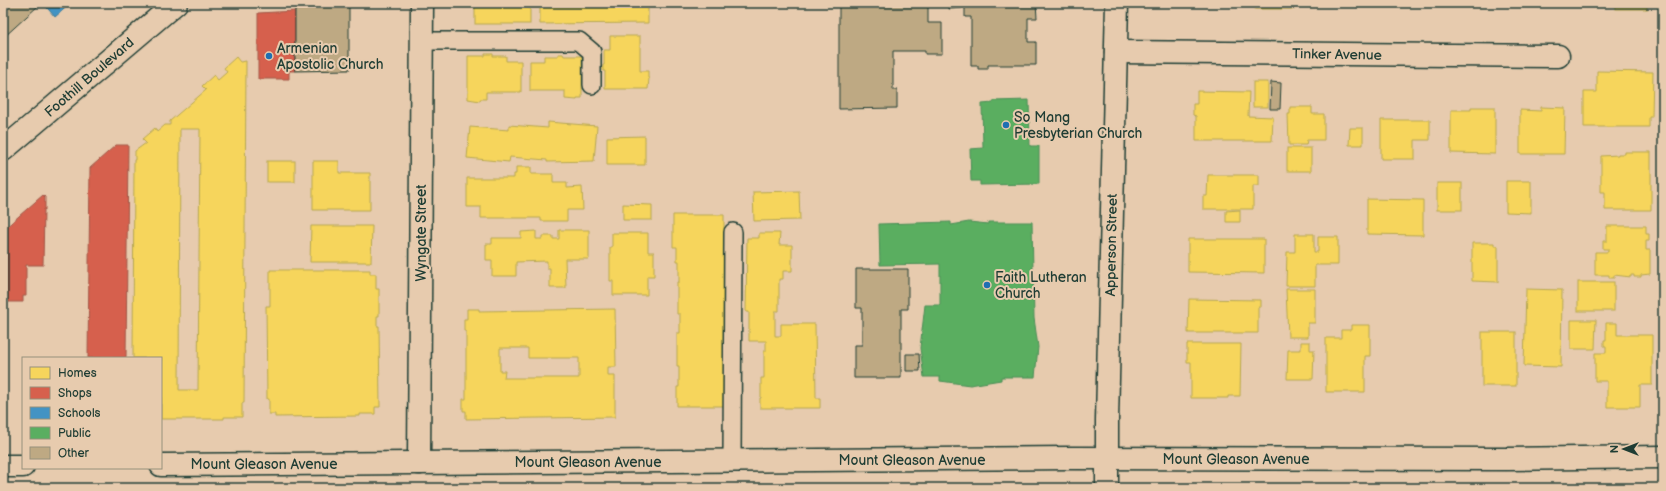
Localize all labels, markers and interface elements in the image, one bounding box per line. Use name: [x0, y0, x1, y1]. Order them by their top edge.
street label: Foothill Boulevard: [41, 34, 137, 121]
place label: Armenian Apostolic Church: [277, 40, 384, 73]
street label: Tinker Avenue: [1292, 45, 1382, 64]
marker: Armenian Apostolic Church: [264, 51, 274, 61]
place label: So Mang Presbyterian Church: [1014, 109, 1143, 142]
marker: So Mang Presbyterian Church: [1001, 120, 1011, 130]
street label: Wyngate Street: [413, 184, 430, 282]
street label: Apperson Street: [1102, 193, 1121, 297]
place label: Faith Lutheran Church: [995, 269, 1087, 302]
marker: Faith Lutheran Church: [982, 280, 992, 290]
legend: [22, 357, 162, 469]
text: Homes: [58, 366, 97, 381]
text: Shops: [58, 386, 92, 401]
text: Schools: [58, 406, 101, 421]
text: Public: [58, 426, 91, 441]
north arrow: [1604, 429, 1644, 469]
text: N: [1608, 445, 1621, 453]
text: Other: [58, 446, 90, 461]
street label: Mount Gleason Avenue: [1163, 451, 1309, 468]
street label: Mount Gleason Avenue: [839, 452, 985, 469]
street label: Mount Gleason Avenue: [515, 454, 661, 471]
street label: Mount Gleason Avenue: [191, 456, 337, 473]

